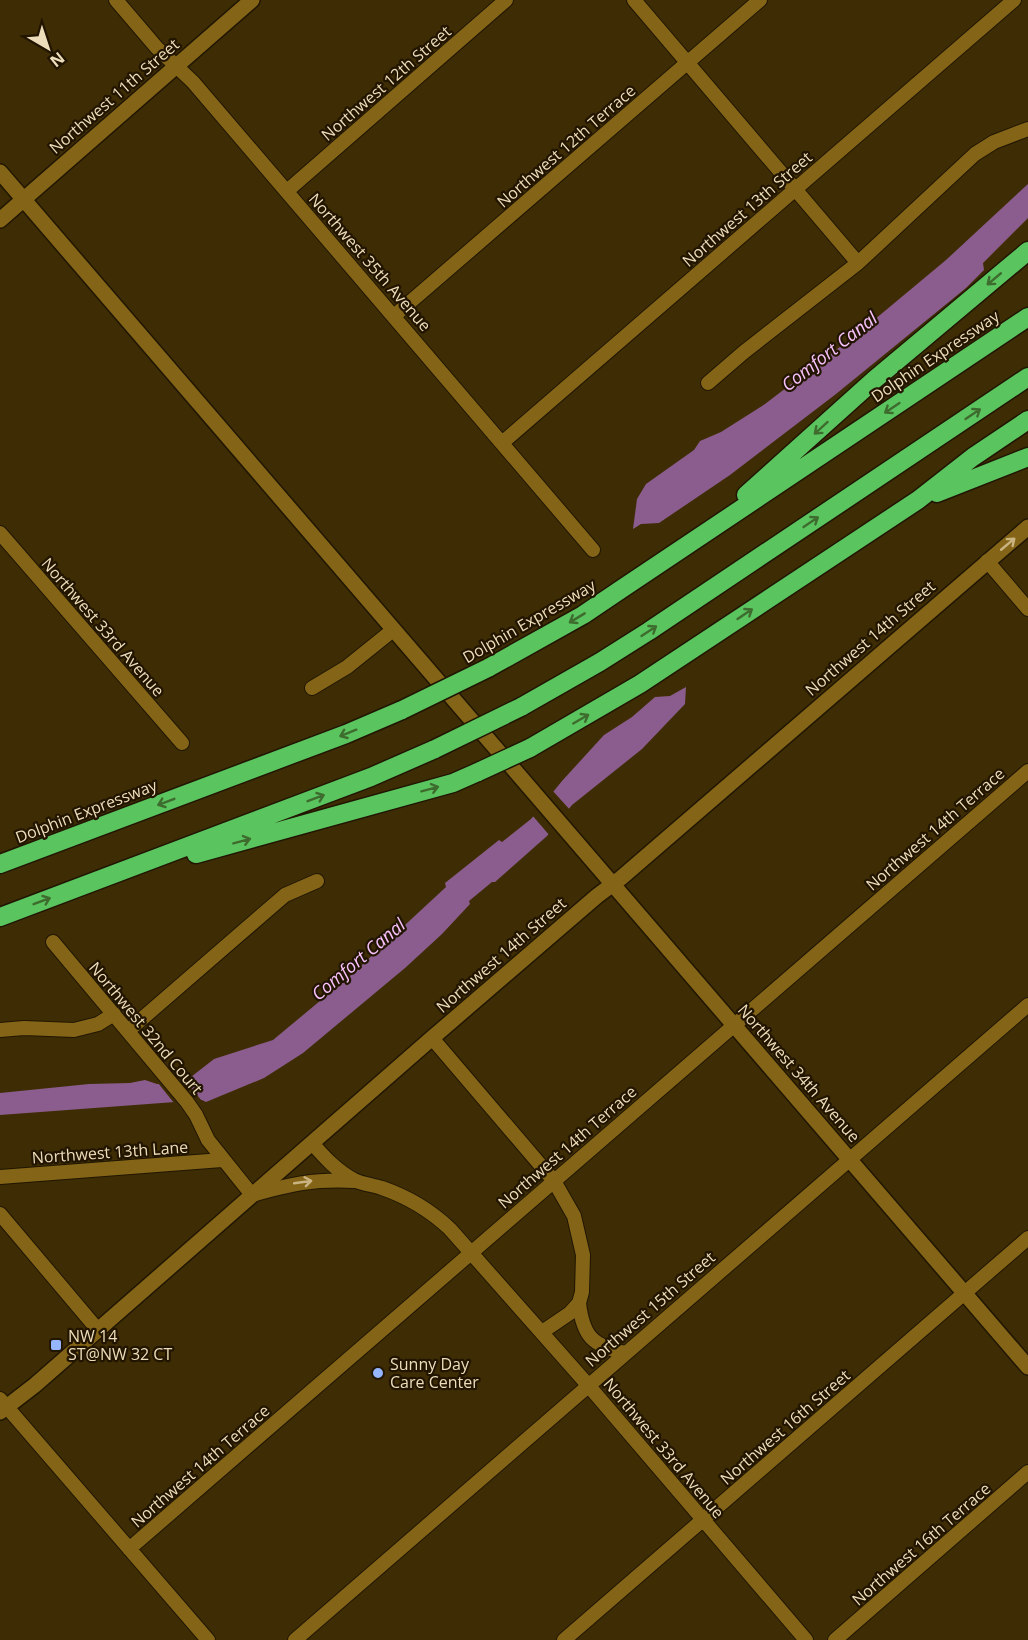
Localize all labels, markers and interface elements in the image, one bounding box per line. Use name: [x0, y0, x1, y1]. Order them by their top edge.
north arrow: [18, 18, 78, 78]
street label: Northwest 12th Street: [316, 20, 456, 146]
street label: Northwest 11th Street: [45, 35, 183, 157]
street label: Northwest 12th Terrace: [492, 80, 640, 212]
street label: Northwest 13th Street: [677, 146, 817, 272]
street label: Northwest 35th Avenue: [304, 188, 436, 336]
one-way arrow: [986, 273, 1002, 286]
street label: Dolphin Expressway: [867, 304, 1004, 407]
water label: Comfort Canal: [776, 306, 882, 396]
one-way arrow: [884, 402, 901, 414]
one-way arrow: [964, 407, 981, 419]
one-way arrow: [814, 421, 829, 435]
one-way arrow: [802, 516, 819, 528]
one-way arrow: [999, 538, 1015, 551]
street label: Northwest 33rd Avenue: [37, 553, 169, 701]
street label: Dolphin Expressway: [459, 573, 600, 668]
street label: Northwest 14th Street: [800, 575, 940, 701]
one-way arrow: [736, 608, 753, 620]
one-way arrow: [569, 612, 586, 624]
one-way arrow: [640, 624, 657, 636]
one-way arrow: [572, 713, 589, 725]
one-way arrow: [339, 728, 358, 739]
street label: Northwest 14th Terrace: [861, 763, 1009, 895]
street label: Dolphin Expressway: [12, 773, 161, 848]
one-way arrow: [421, 783, 440, 795]
one-way arrow: [307, 791, 325, 802]
one-way arrow: [157, 797, 175, 808]
one-way arrow: [233, 835, 252, 847]
street label: Northwest 14th Street: [431, 892, 571, 1018]
one-way arrow: [33, 895, 51, 906]
water label: Comfort Canal: [306, 912, 410, 1005]
street label: Northwest 32nd Court: [84, 957, 208, 1099]
street label: Northwest 34th Avenue: [733, 999, 865, 1147]
street label: Northwest 14th Terrace: [493, 1081, 641, 1213]
street label: Northwest 13th Lane: [31, 1136, 189, 1168]
one-way arrow: [293, 1177, 313, 1188]
street label: Northwest 15th Street: [580, 1246, 720, 1372]
place label: NW 14 ST@NW 32 CT: [68, 1325, 172, 1365]
marker: NW 14 ST@NW 32 CT: [49, 1338, 63, 1352]
place label: Sunny Day Care Center: [390, 1353, 479, 1393]
street label: Northwest 16th Street: [715, 1364, 855, 1490]
marker: Sunny Day Care Center: [371, 1366, 385, 1380]
street label: Northwest 33rd Avenue: [599, 1373, 729, 1523]
street label: Northwest 14th Terrace: [126, 1400, 274, 1532]
street label: Northwest 16th Terrace: [847, 1478, 995, 1610]

